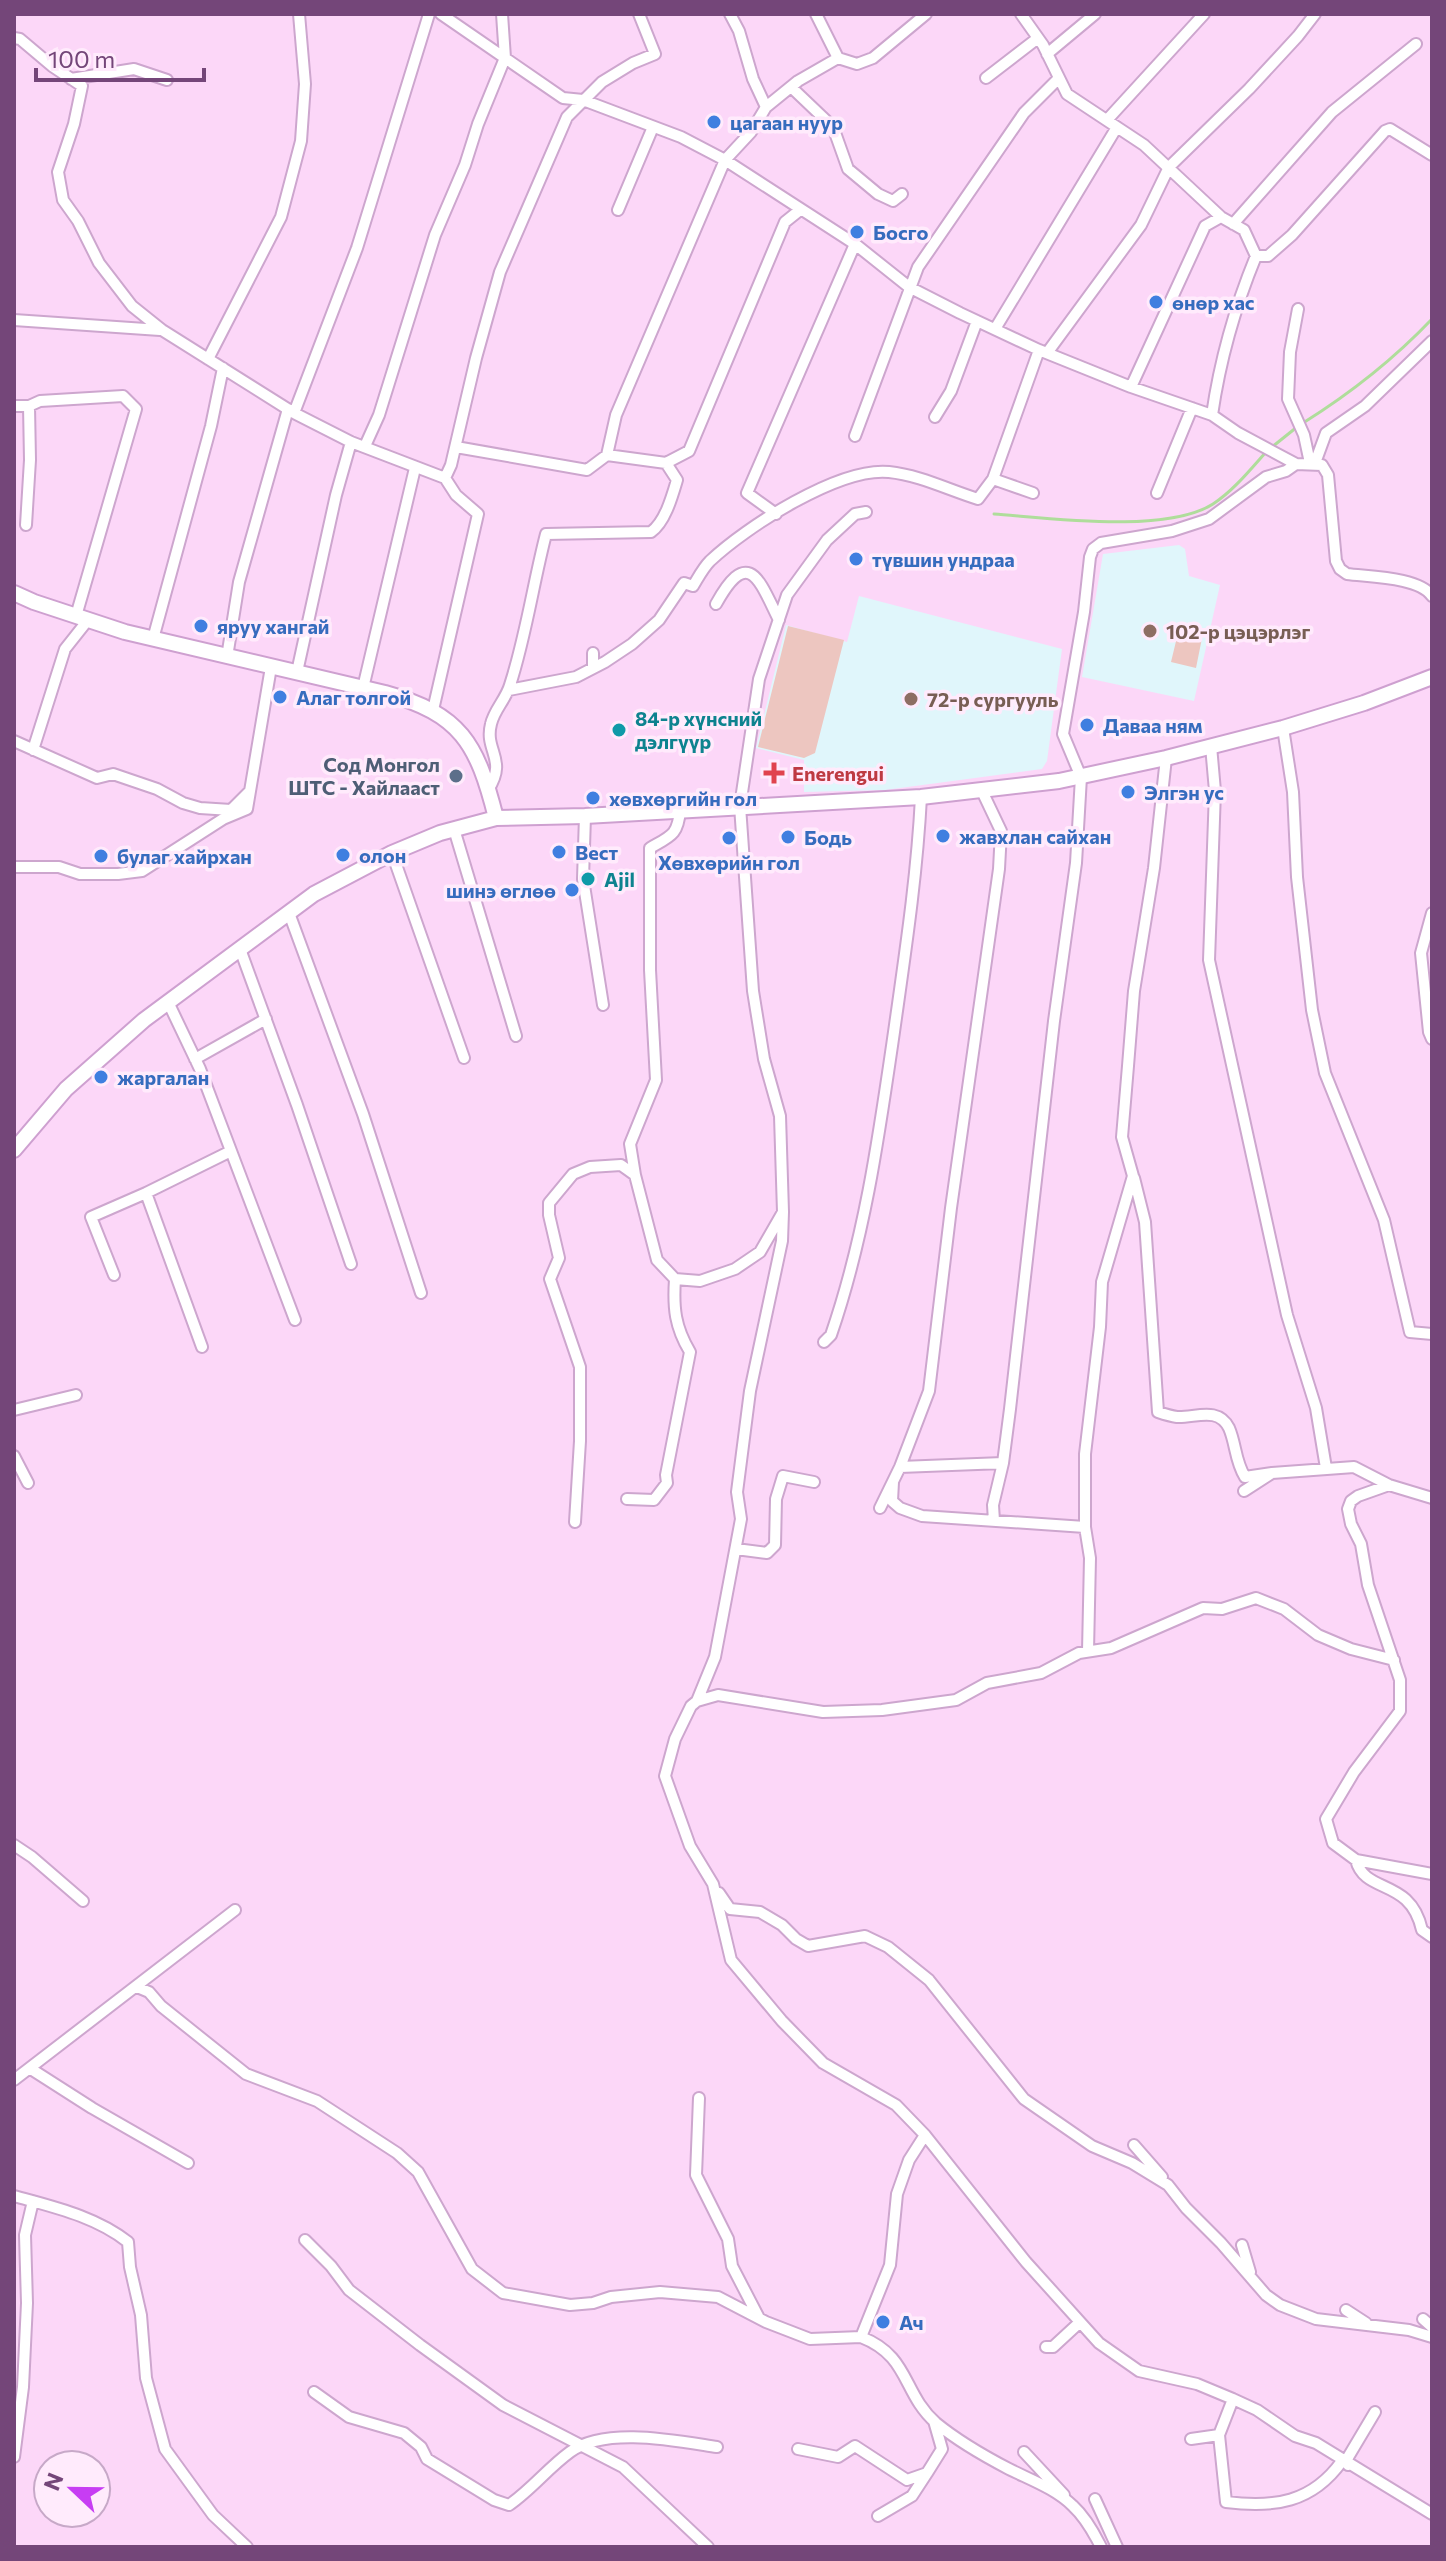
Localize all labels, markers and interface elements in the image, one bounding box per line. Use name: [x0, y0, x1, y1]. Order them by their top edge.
scale bar: [36, 32, 204, 82]
text: 100 m: [48, 44, 115, 73]
place label: цагаан нуур: [730, 110, 843, 134]
marker: цагаан нуур: [705, 113, 723, 131]
place label: Босго: [873, 220, 928, 244]
marker: Босго: [848, 223, 866, 241]
place label: өнөр хас: [1172, 290, 1255, 314]
marker: өнөр хас: [1147, 293, 1165, 311]
place label: түвшин ундраа: [872, 547, 1015, 571]
marker: түвшин ундраа: [847, 550, 865, 568]
place label: яруу хангай: [217, 614, 330, 638]
marker: яруу хангай: [192, 617, 210, 635]
place label: 102-р цэцэрлэг: [1166, 619, 1310, 643]
marker: 102-р цэцэрлэг: [1141, 622, 1159, 640]
place label: Алаг толгой: [296, 685, 411, 709]
place label: 72-р сургууль: [927, 687, 1059, 711]
marker: Алаг толгой: [271, 688, 289, 706]
marker: 72-р сургууль: [902, 690, 920, 708]
place label: 84-р хүнсний дэлгүүр: [635, 706, 762, 753]
place label: Даваа ням: [1103, 713, 1203, 737]
marker: Даваа ням: [1078, 716, 1096, 734]
marker: 84-р хүнсний дэлгүүр: [610, 721, 628, 739]
place label: Сод Монгол ШТС - Хайлааст: [288, 752, 440, 799]
place label: Enerengui: [792, 761, 884, 785]
marker: Enerengui: [763, 762, 785, 784]
marker: Сод Монгол ШТС - Хайлааст: [447, 767, 465, 785]
place label: Элгэн ус: [1144, 780, 1224, 804]
marker: Элгэн ус: [1119, 783, 1137, 801]
place label: хөвхөргийн гол: [609, 786, 757, 810]
marker: хөвхөргийн гол: [584, 789, 602, 807]
place label: жавхлан сайхан: [959, 824, 1111, 848]
place label: Бодь: [804, 825, 852, 849]
marker: жавхлан сайхан: [934, 827, 952, 845]
marker: Бодь: [779, 828, 797, 846]
marker: Хөвхөрийн гол: [720, 829, 738, 847]
place label: Вест: [575, 840, 618, 864]
place label: олон: [359, 843, 406, 867]
marker: Вест: [550, 843, 568, 861]
place label: булаг хайрхан: [117, 844, 252, 868]
marker: олон: [334, 846, 352, 864]
marker: булаг хайрхан: [92, 847, 110, 865]
place label: Хөвхөрийн гол: [658, 850, 800, 874]
place label: Ajil: [604, 867, 635, 891]
marker: Ajil: [579, 870, 597, 888]
place label: шинэ өглөө: [446, 878, 556, 902]
marker: шинэ өглөө: [563, 881, 581, 899]
place label: жаргалан: [117, 1065, 209, 1089]
marker: жаргалан: [92, 1068, 110, 1086]
place label: Ач: [899, 2310, 923, 2334]
marker: Ач: [874, 2313, 892, 2331]
north arrow: [32, 2449, 112, 2529]
text: N: [37, 2469, 69, 2494]

